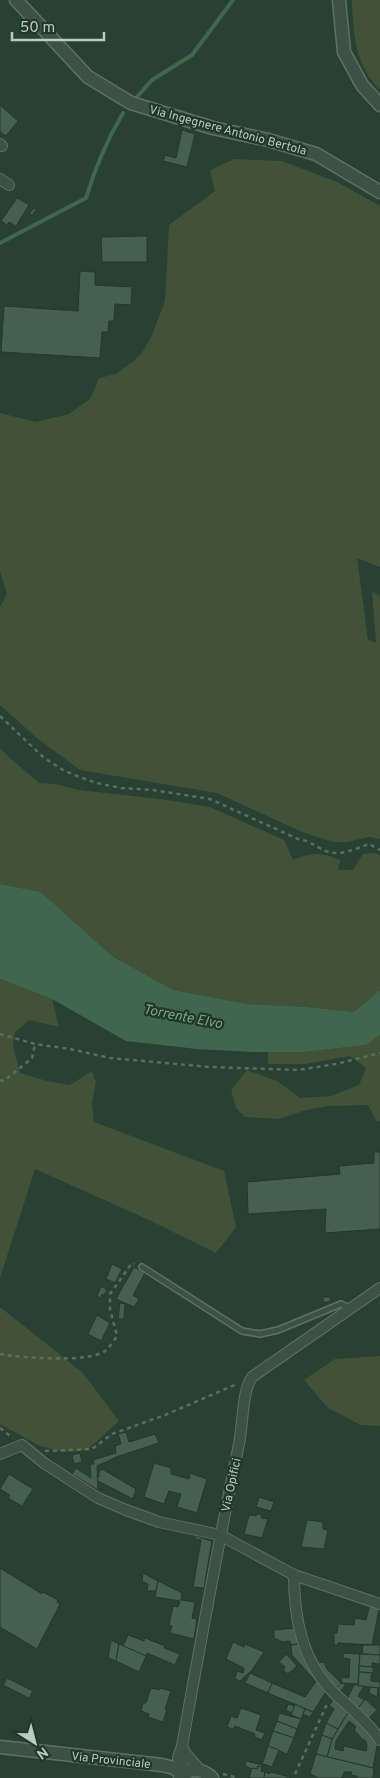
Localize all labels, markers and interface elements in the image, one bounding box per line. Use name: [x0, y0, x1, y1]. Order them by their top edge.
scale bar: [12, 10, 105, 42]
text: 50 m: [20, 19, 55, 38]
street label: Via Ingegnere Antonio Bertola: [147, 102, 308, 160]
water label: Torrente Elvo: [142, 1002, 224, 1034]
street label: Via Opifici: [218, 1457, 245, 1514]
north arrow: [10, 1718, 60, 1768]
text: N: [33, 1742, 51, 1762]
street label: Via Provinciale: [70, 1749, 151, 1773]

